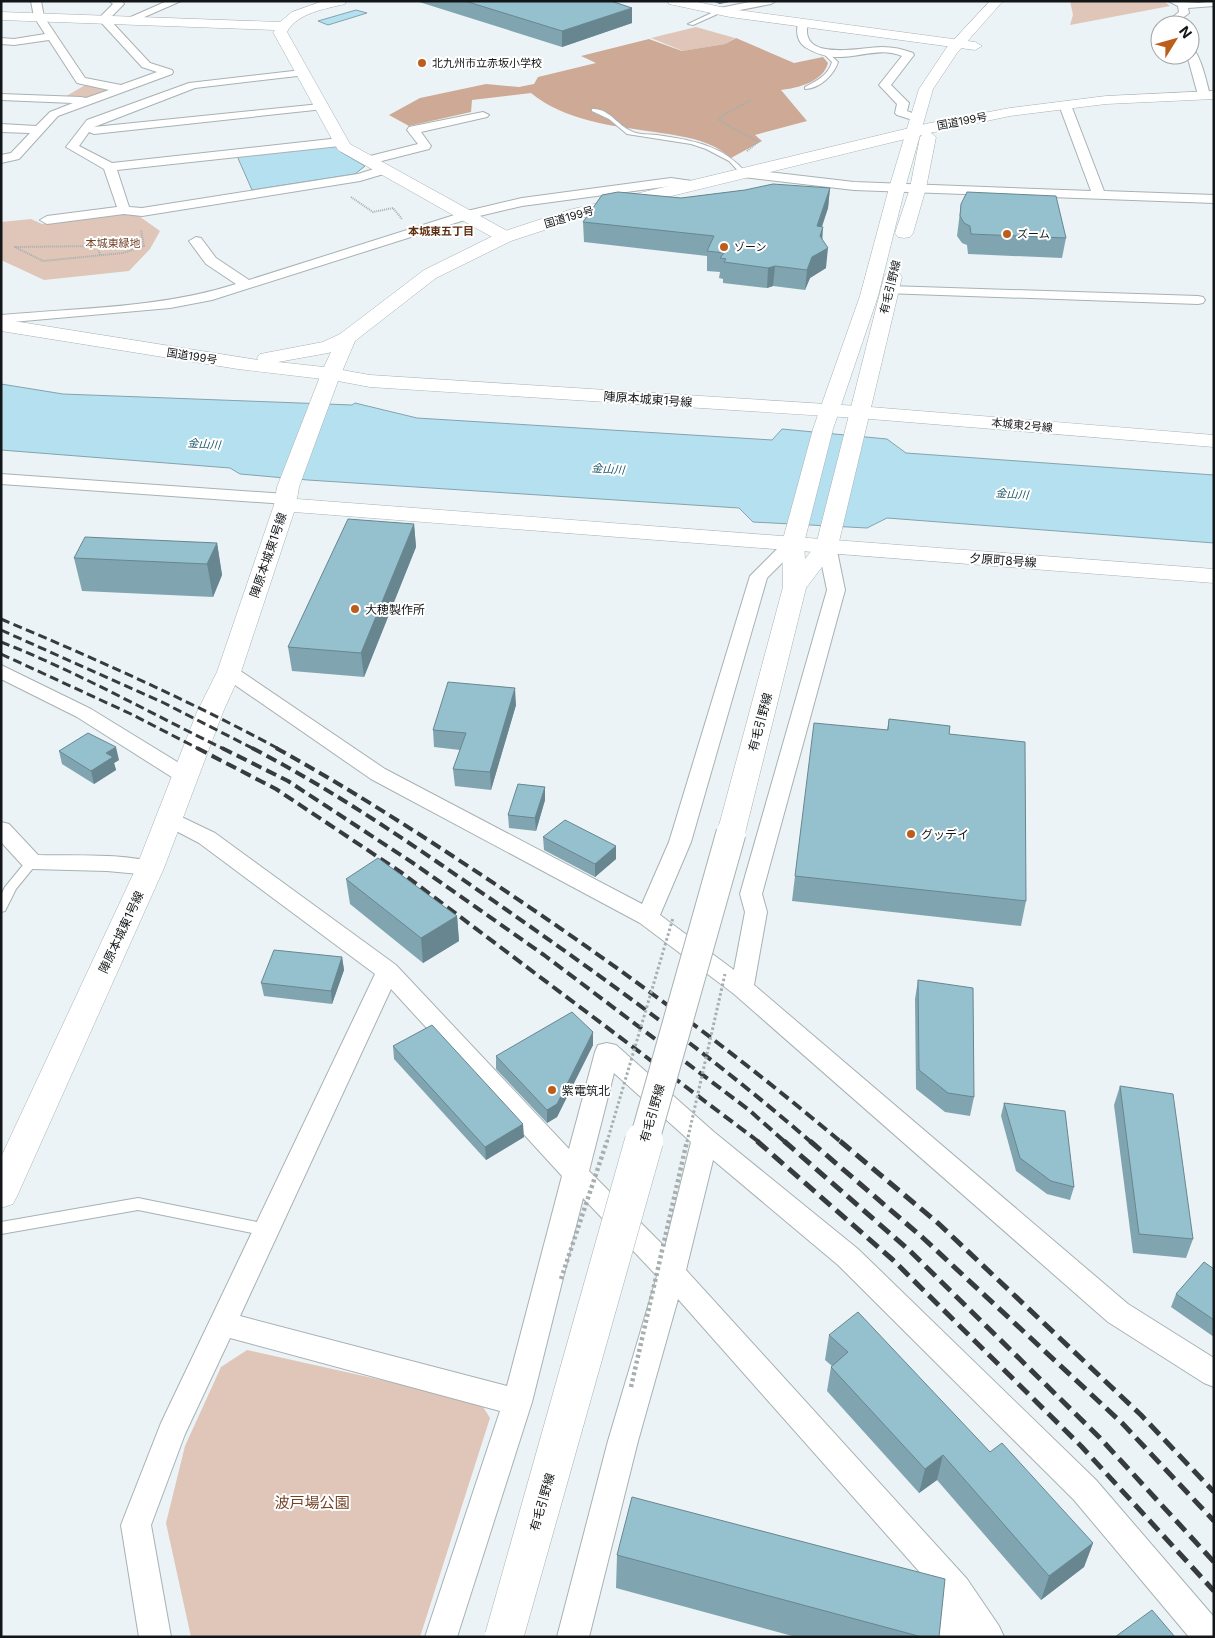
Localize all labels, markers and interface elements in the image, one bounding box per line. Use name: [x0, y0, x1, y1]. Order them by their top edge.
north arrow: [1150, 15, 1200, 65]
text: N: [1176, 22, 1196, 41]
place label: 北九州市立赤坂小学校: [432, 56, 542, 70]
marker: 北九州市立赤坂小学校: [416, 57, 428, 69]
street label: 国道199号: [936, 109, 988, 133]
street label: 国道199号: [542, 203, 596, 231]
district label: 本城東五丁目: [408, 224, 474, 238]
place label: ズーム: [1017, 227, 1050, 241]
marker: ズーム: [1001, 228, 1013, 240]
park label: 本城東緑地: [86, 236, 141, 250]
place label: ゾーン: [734, 240, 766, 254]
marker: ゾーン: [718, 241, 730, 253]
street label: 有毛引野線: [877, 259, 903, 315]
street label: 国道199号: [166, 345, 218, 367]
street label: 陣原本城東1号線: [603, 388, 693, 410]
street label: 本城東2号線: [991, 415, 1053, 435]
water label: 金山川: [187, 436, 222, 452]
water label: 金山川: [591, 461, 626, 477]
water label: 金山川: [995, 486, 1030, 502]
street label: 陣原本城東1号線: [246, 511, 290, 599]
street label: 夕原町8号線: [969, 550, 1037, 570]
place label: 大穂製作所: [365, 602, 425, 617]
marker: 大穂製作所: [349, 603, 361, 615]
street label: 有毛引野線: [745, 691, 775, 753]
place label: グッデイ: [921, 827, 969, 842]
marker: グッデイ: [905, 828, 917, 840]
street label: 陣原本城東1号線: [95, 889, 147, 975]
street label: 有毛引野線: [637, 1082, 667, 1144]
place label: 紫電筑北: [562, 1083, 610, 1098]
marker: 紫電筑北: [546, 1084, 558, 1096]
street label: 有毛引野線: [527, 1471, 557, 1533]
park label: 波戸場公園: [274, 1493, 350, 1512]

